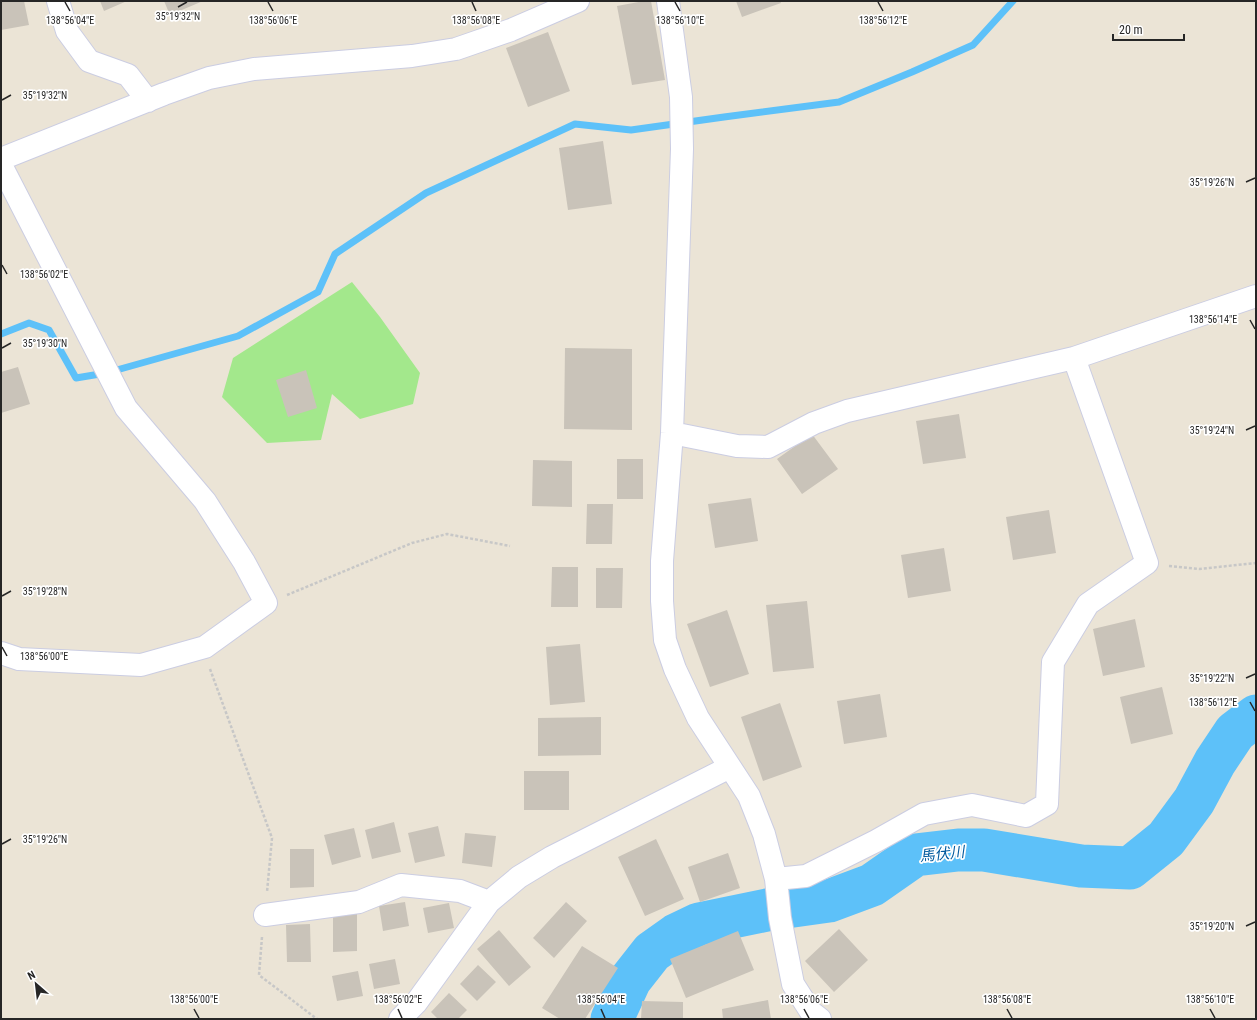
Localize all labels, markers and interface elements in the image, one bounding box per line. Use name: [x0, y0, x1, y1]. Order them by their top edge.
text: 35°19'32"N: [156, 11, 200, 22]
text: 138°56'04"E: [46, 15, 94, 26]
text: 138°56'06"E: [249, 15, 297, 26]
text: 138°56'08"E: [452, 15, 500, 26]
text: 138°56'10"E: [656, 15, 704, 26]
text: 138°56'12"E: [859, 15, 907, 26]
scale bar: [1113, 16, 1184, 42]
text: 20 m: [1119, 23, 1143, 37]
text: 35°19'32"N: [23, 90, 67, 101]
text: 35°19'26"N: [1190, 177, 1234, 188]
text: 138°56'02"E: [20, 269, 68, 280]
text: 138°56'14"E: [1189, 314, 1237, 325]
text: 35°19'30"N: [23, 338, 67, 349]
text: 35°19'24"N: [1190, 425, 1234, 436]
text: 35°19'28"N: [23, 586, 67, 597]
text: 138°56'00"E: [20, 651, 68, 662]
text: 35°19'22"N: [1190, 673, 1234, 684]
text: 138°56'12"E: [1189, 697, 1237, 708]
text: 35°19'26"N: [23, 834, 67, 845]
water label: 馬伏川: [919, 842, 967, 865]
text: 35°19'20"N: [1190, 921, 1234, 932]
north arrow: [16, 964, 56, 1004]
text: N: [26, 968, 38, 983]
text: 138°56'00"E: [170, 994, 218, 1005]
text: 138°56'02"E: [374, 994, 422, 1005]
text: 138°56'04"E: [577, 994, 625, 1005]
text: 138°56'06"E: [780, 994, 828, 1005]
text: 138°56'08"E: [983, 994, 1031, 1005]
text: 138°56'10"E: [1186, 994, 1234, 1005]

